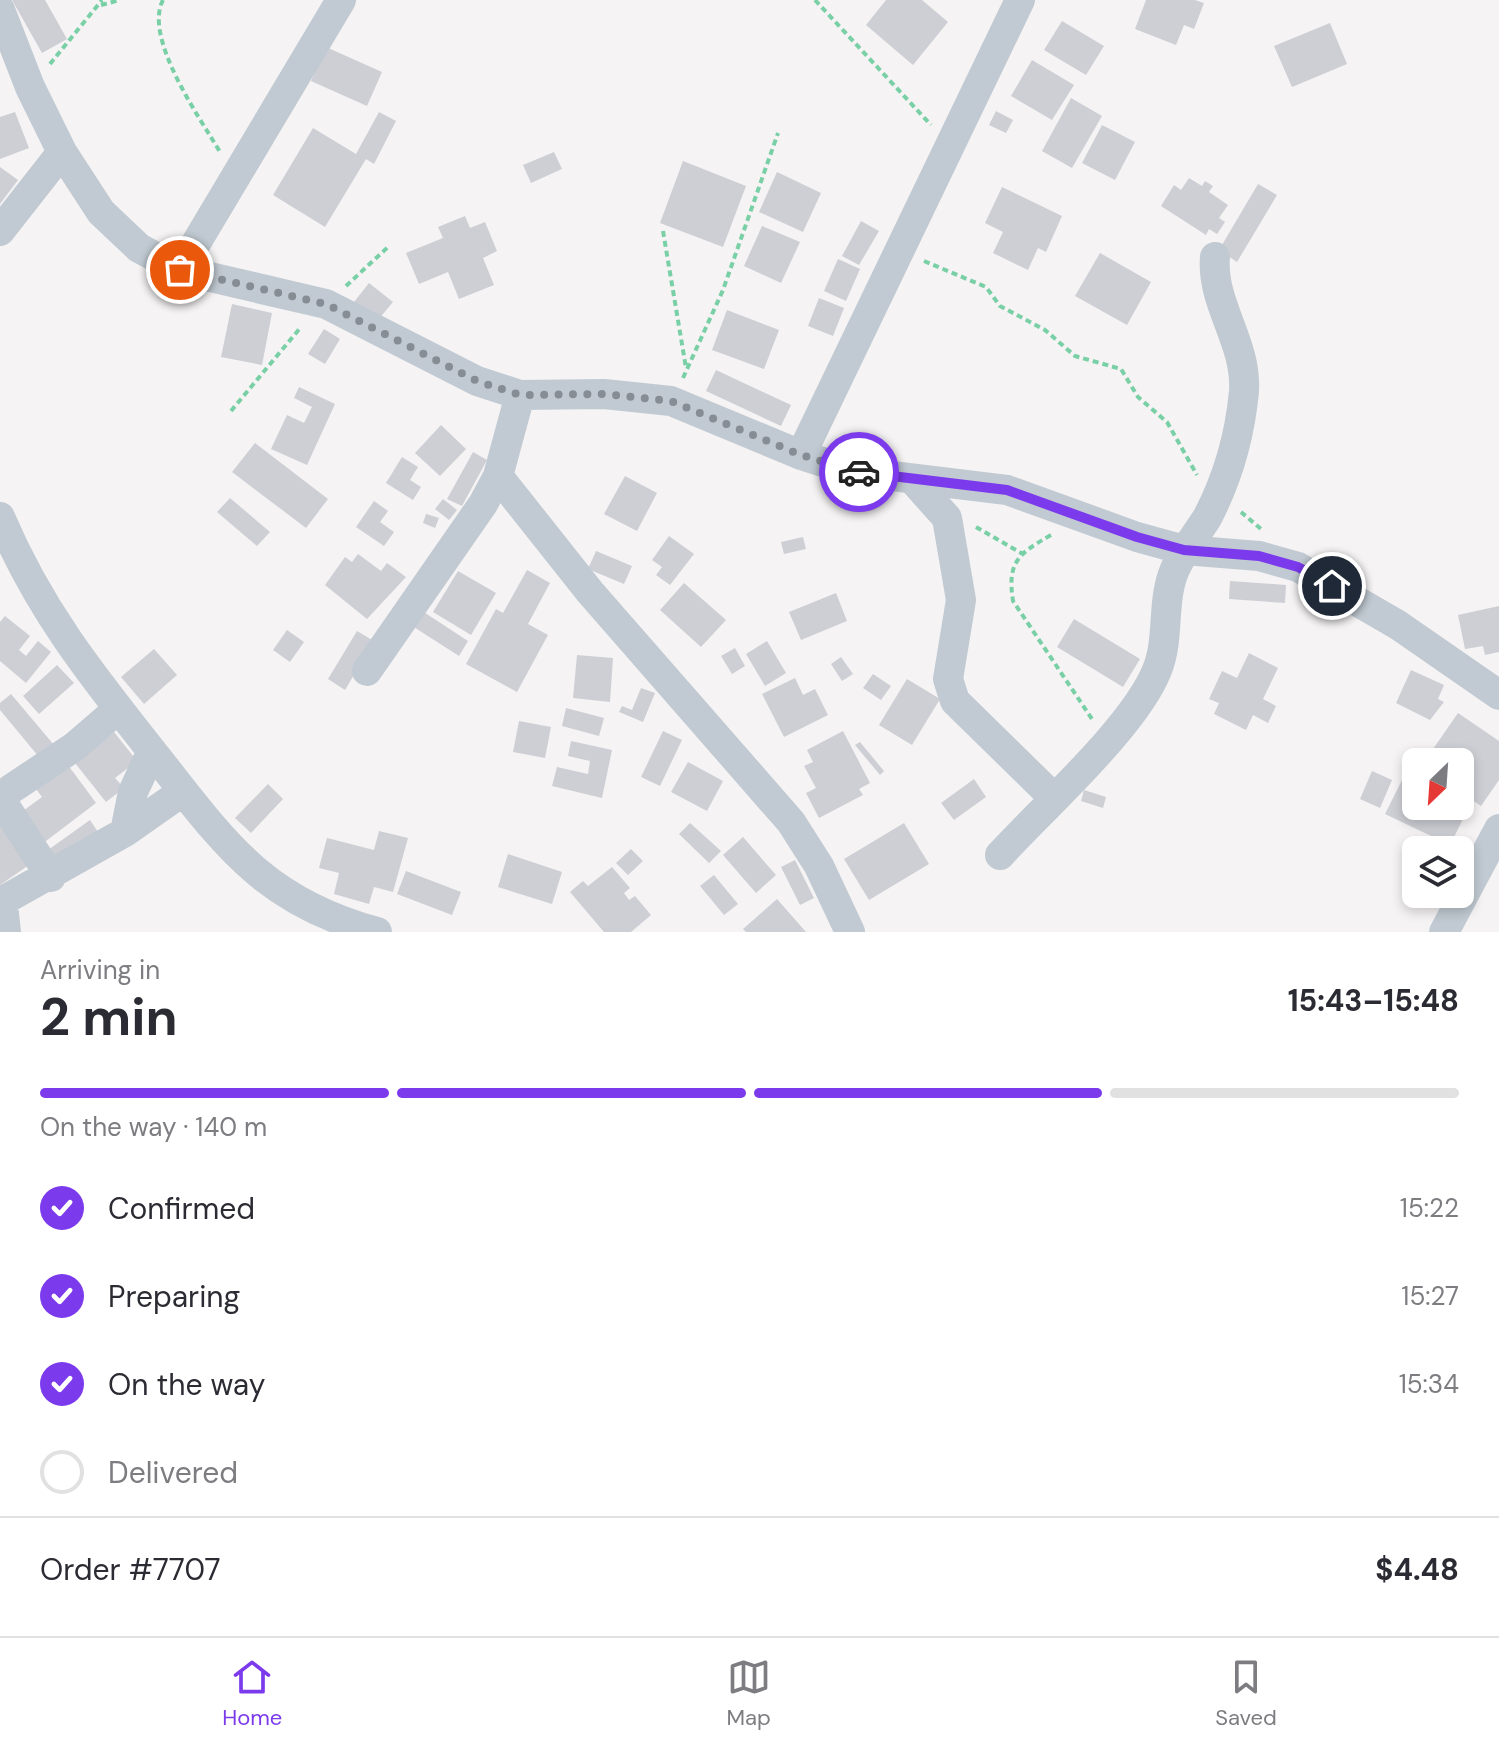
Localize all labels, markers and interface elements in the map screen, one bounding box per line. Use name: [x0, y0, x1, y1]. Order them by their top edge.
pin: [146, 236, 214, 304]
icon: bag: [158, 248, 202, 292]
courier: [819, 432, 899, 512]
icon: car: [837, 450, 881, 494]
pin: [1298, 552, 1366, 620]
icon: home: [1310, 564, 1354, 608]
north arrow: [1402, 748, 1474, 820]
map controls: [1402, 748, 1474, 908]
button: layers: [1402, 836, 1474, 908]
text: Arriving in: [40, 953, 160, 987]
text: 15:43–15:48: [1288, 981, 1459, 1020]
text: 2 min: [40, 983, 178, 1051]
text: On the way · 140 m: [40, 1110, 267, 1144]
icon: check: [40, 1186, 84, 1230]
text: Confirmed: [108, 1189, 255, 1228]
text: 15:22: [1400, 1191, 1459, 1225]
icon: check: [40, 1274, 84, 1318]
text: Preparing: [108, 1277, 240, 1316]
text: 15:27: [1401, 1279, 1459, 1313]
icon: check: [40, 1362, 84, 1406]
text: On the way: [108, 1365, 265, 1404]
text: 15:34: [1399, 1367, 1459, 1401]
text: Delivered: [108, 1453, 238, 1492]
text: Order #7707: [40, 1550, 221, 1589]
text: $4.48: [1375, 1550, 1459, 1589]
tab: Home: [222, 1655, 282, 1732]
tab: Map: [727, 1655, 771, 1732]
tab: Saved: [1215, 1655, 1277, 1732]

